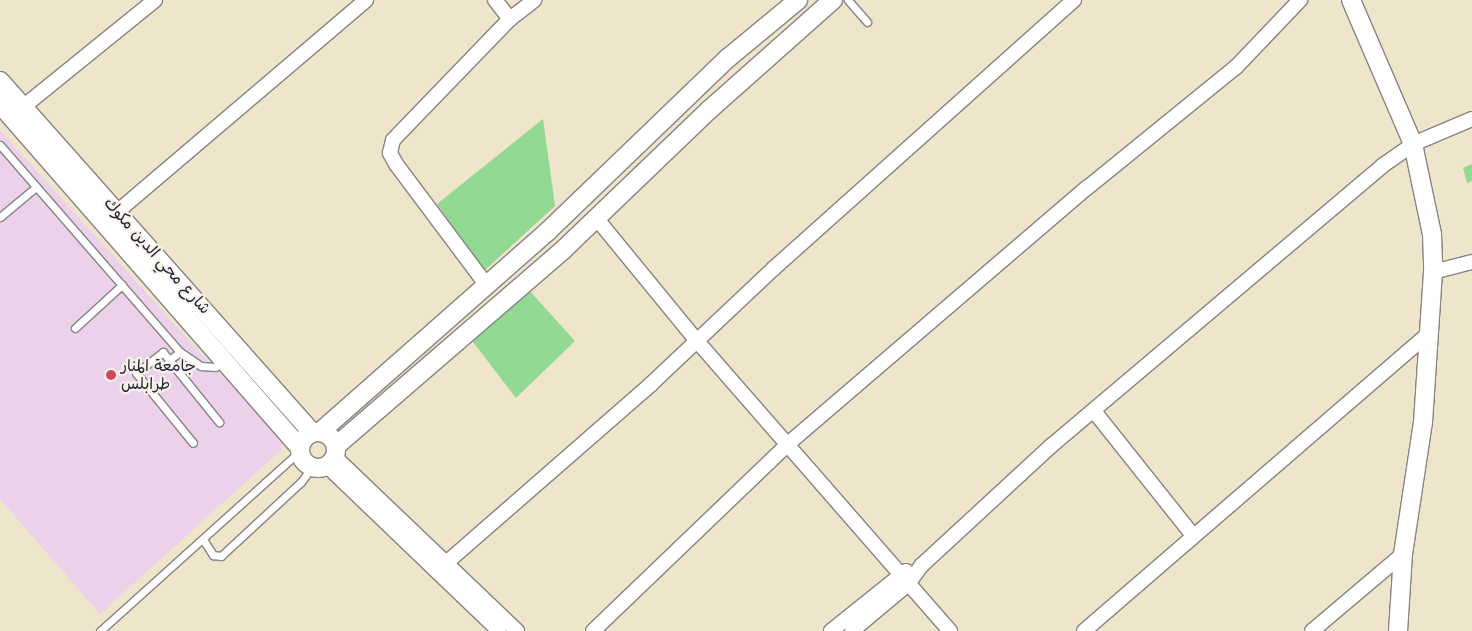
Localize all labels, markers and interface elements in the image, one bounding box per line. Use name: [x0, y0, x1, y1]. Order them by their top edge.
street label: شارع محي الدين مكوك: [100, 194, 214, 318]
place label: جامعة المنار طرابلس: [121, 356, 196, 394]
marker: جامعة المنار طرابلس: [105, 369, 117, 381]

